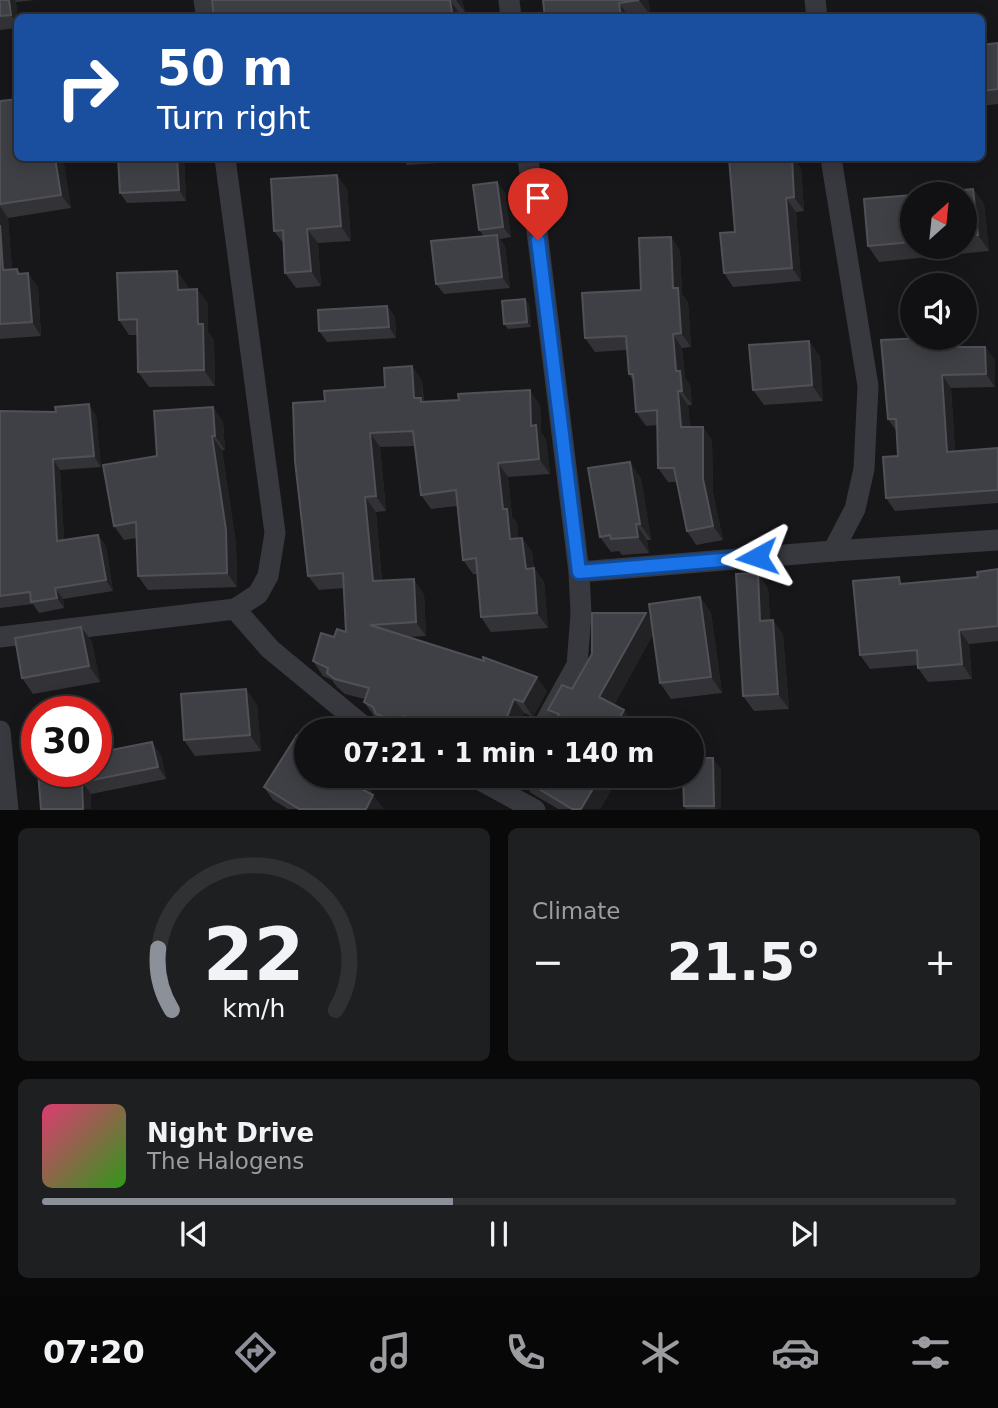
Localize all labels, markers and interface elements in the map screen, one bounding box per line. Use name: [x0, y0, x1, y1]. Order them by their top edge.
text: 50 m: [157, 40, 293, 97]
icon: right: [42, 42, 133, 133]
text: Turn right: [157, 99, 310, 137]
pin: [508, 168, 568, 240]
icon: arrive: [519, 179, 557, 217]
north arrow: [900, 182, 976, 259]
map controls: [900, 182, 977, 350]
button: sound: [900, 273, 977, 350]
position arrow: [720, 520, 794, 594]
speed limit sign: 30: [21, 696, 112, 787]
text: 07:21 · 1 min · 140 m: [344, 738, 654, 768]
text: Climate: [532, 898, 621, 924]
text: 22: [203, 913, 305, 998]
text: 21.5°: [667, 932, 821, 992]
text: −: [532, 940, 564, 984]
text: +: [924, 940, 956, 984]
text: km/h: [222, 994, 286, 1023]
text: Night Drive: [147, 1118, 314, 1148]
text: The Halogens: [147, 1148, 304, 1174]
icon: previous: [175, 1215, 213, 1253]
icon: pause: [480, 1215, 518, 1253]
icon: next: [785, 1215, 823, 1253]
icon: directions: [231, 1328, 280, 1377]
icon: music: [366, 1328, 415, 1377]
icon: phone: [501, 1328, 550, 1377]
icon: climate: [636, 1328, 685, 1377]
icon: car: [771, 1328, 820, 1377]
icon: filters: [906, 1328, 955, 1377]
text: 07:20: [43, 1333, 145, 1371]

